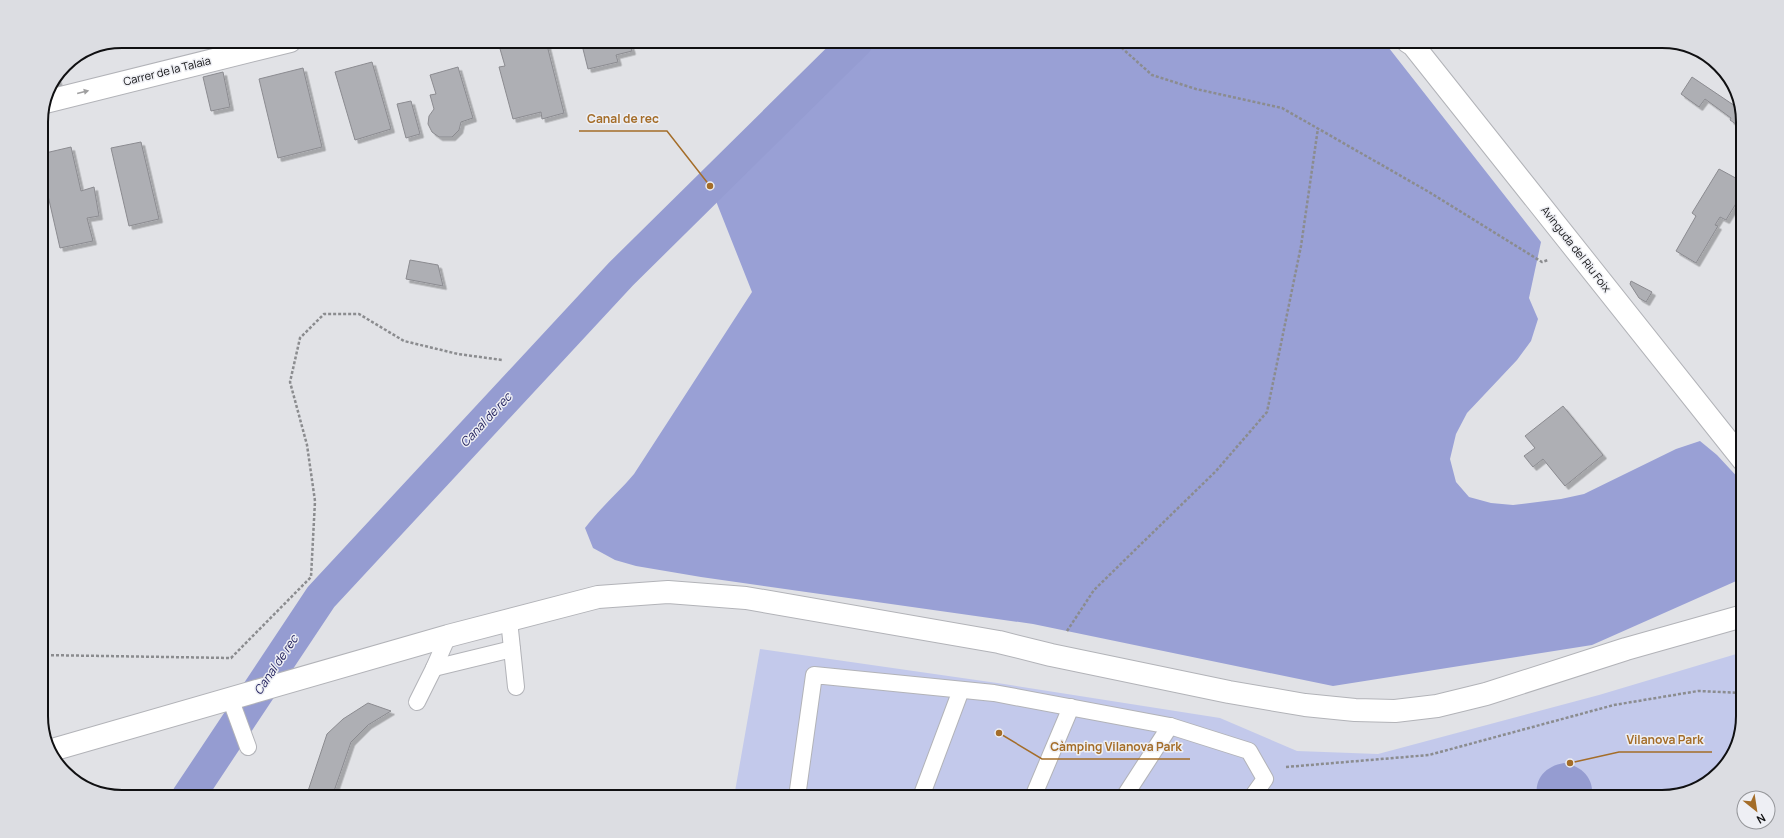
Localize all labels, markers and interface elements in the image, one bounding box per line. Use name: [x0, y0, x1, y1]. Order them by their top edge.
street label: Carrer de la Talaia: [122, 52, 212, 89]
one-way arrow: [76, 89, 89, 95]
callout: Canal de rec: [579, 107, 667, 131]
text: Canal de rec: [587, 110, 659, 127]
street label: Avinguda del Riu Foix: [1538, 203, 1615, 295]
water label: Canal de rec: [456, 388, 516, 451]
water label: Canal de rec: [249, 630, 303, 698]
callout: Vilanova Park: [1619, 728, 1712, 752]
text: Vilanova Park: [1627, 731, 1704, 748]
callout: Càmping Vilanova Park: [1042, 735, 1190, 759]
text: Càmping Vilanova Park: [1050, 738, 1182, 755]
north arrow: [1736, 790, 1776, 830]
text: N: [1754, 811, 1768, 828]

